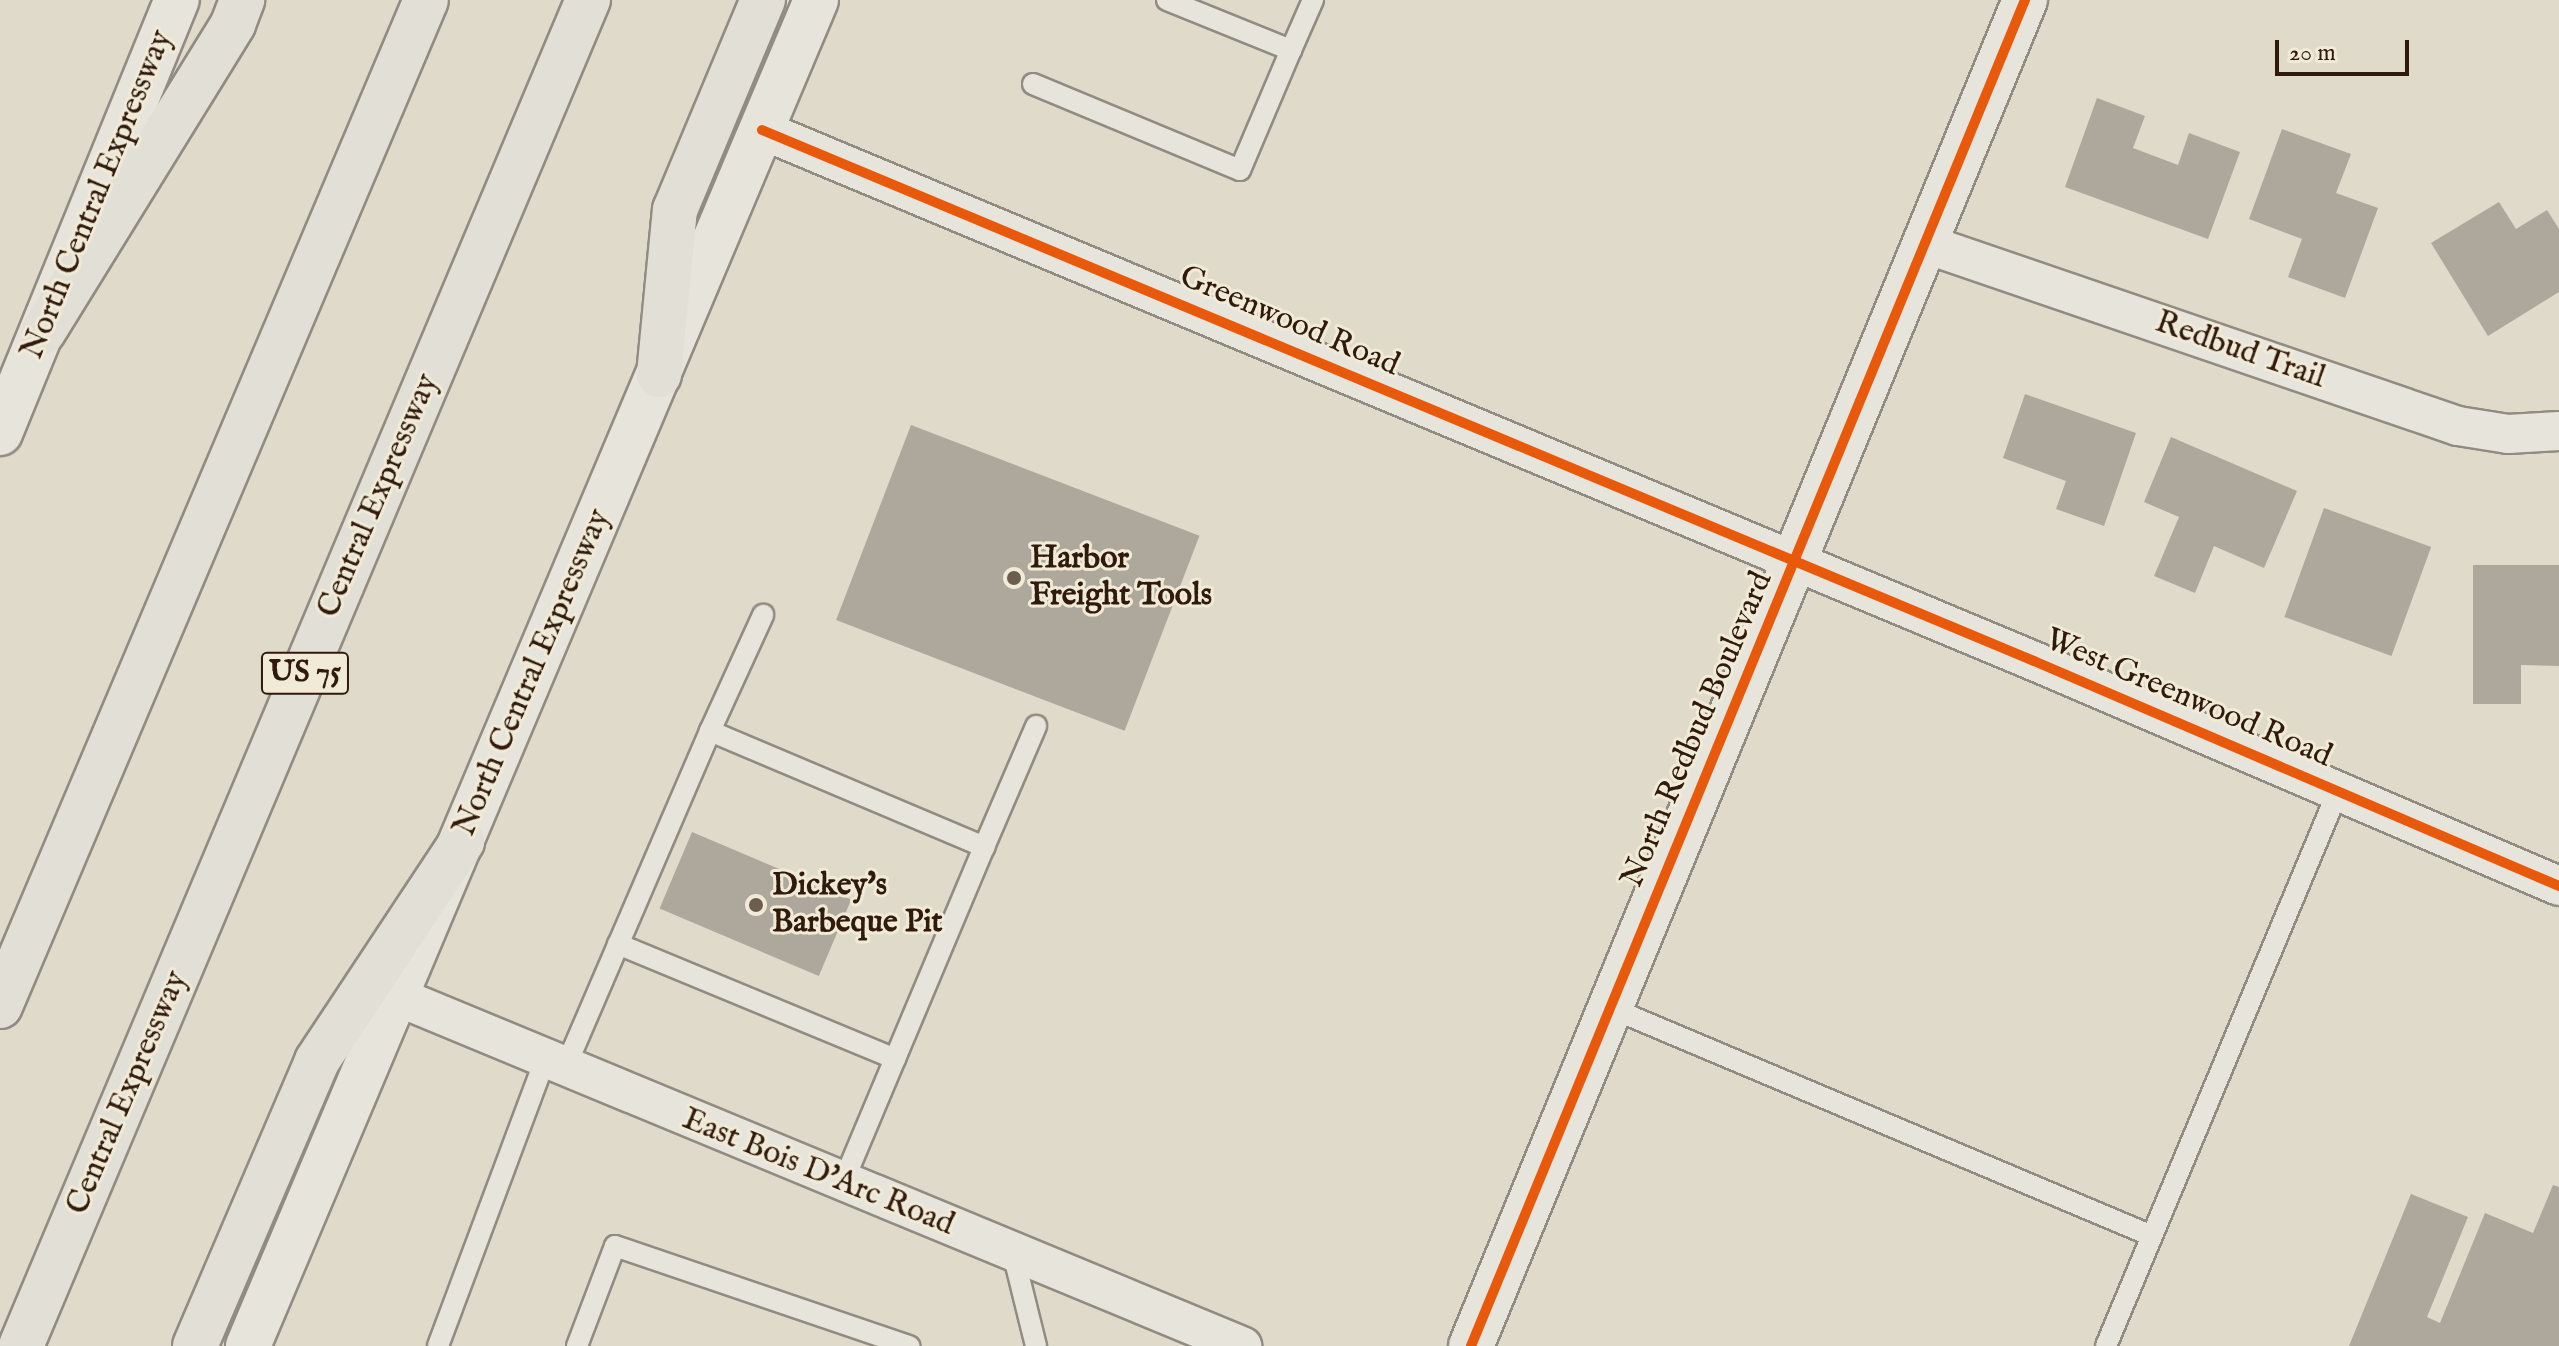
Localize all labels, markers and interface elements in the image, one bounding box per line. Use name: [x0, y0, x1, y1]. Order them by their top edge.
scale bar: [2279, 24, 2413, 74]
street label: North Central Expressway: [14, 25, 182, 365]
text: 20 m: [2289, 38, 2336, 69]
street label: Greenwood Road: [1173, 258, 1405, 386]
street label: Redbud Trail: [2150, 304, 2330, 398]
street label: Central Expressway: [310, 368, 448, 624]
street label: North Central Expressway: [447, 504, 619, 842]
place label: Harbor Freight Tools: [1030, 541, 1212, 616]
street label: North Redbud Boulevard: [1614, 566, 1782, 894]
marker: Harbor Freight Tools: [1005, 569, 1023, 587]
street label: West Greenwood Road: [2039, 621, 2337, 777]
road number: US 75: [259, 647, 351, 699]
place label: Dickey's Barbeque Pit: [772, 868, 943, 943]
marker: Dickey's Barbeque Pit: [747, 896, 765, 914]
street label: Central Expressway: [59, 965, 197, 1221]
street label: East Bois D'Arc Road: [676, 1101, 960, 1245]

